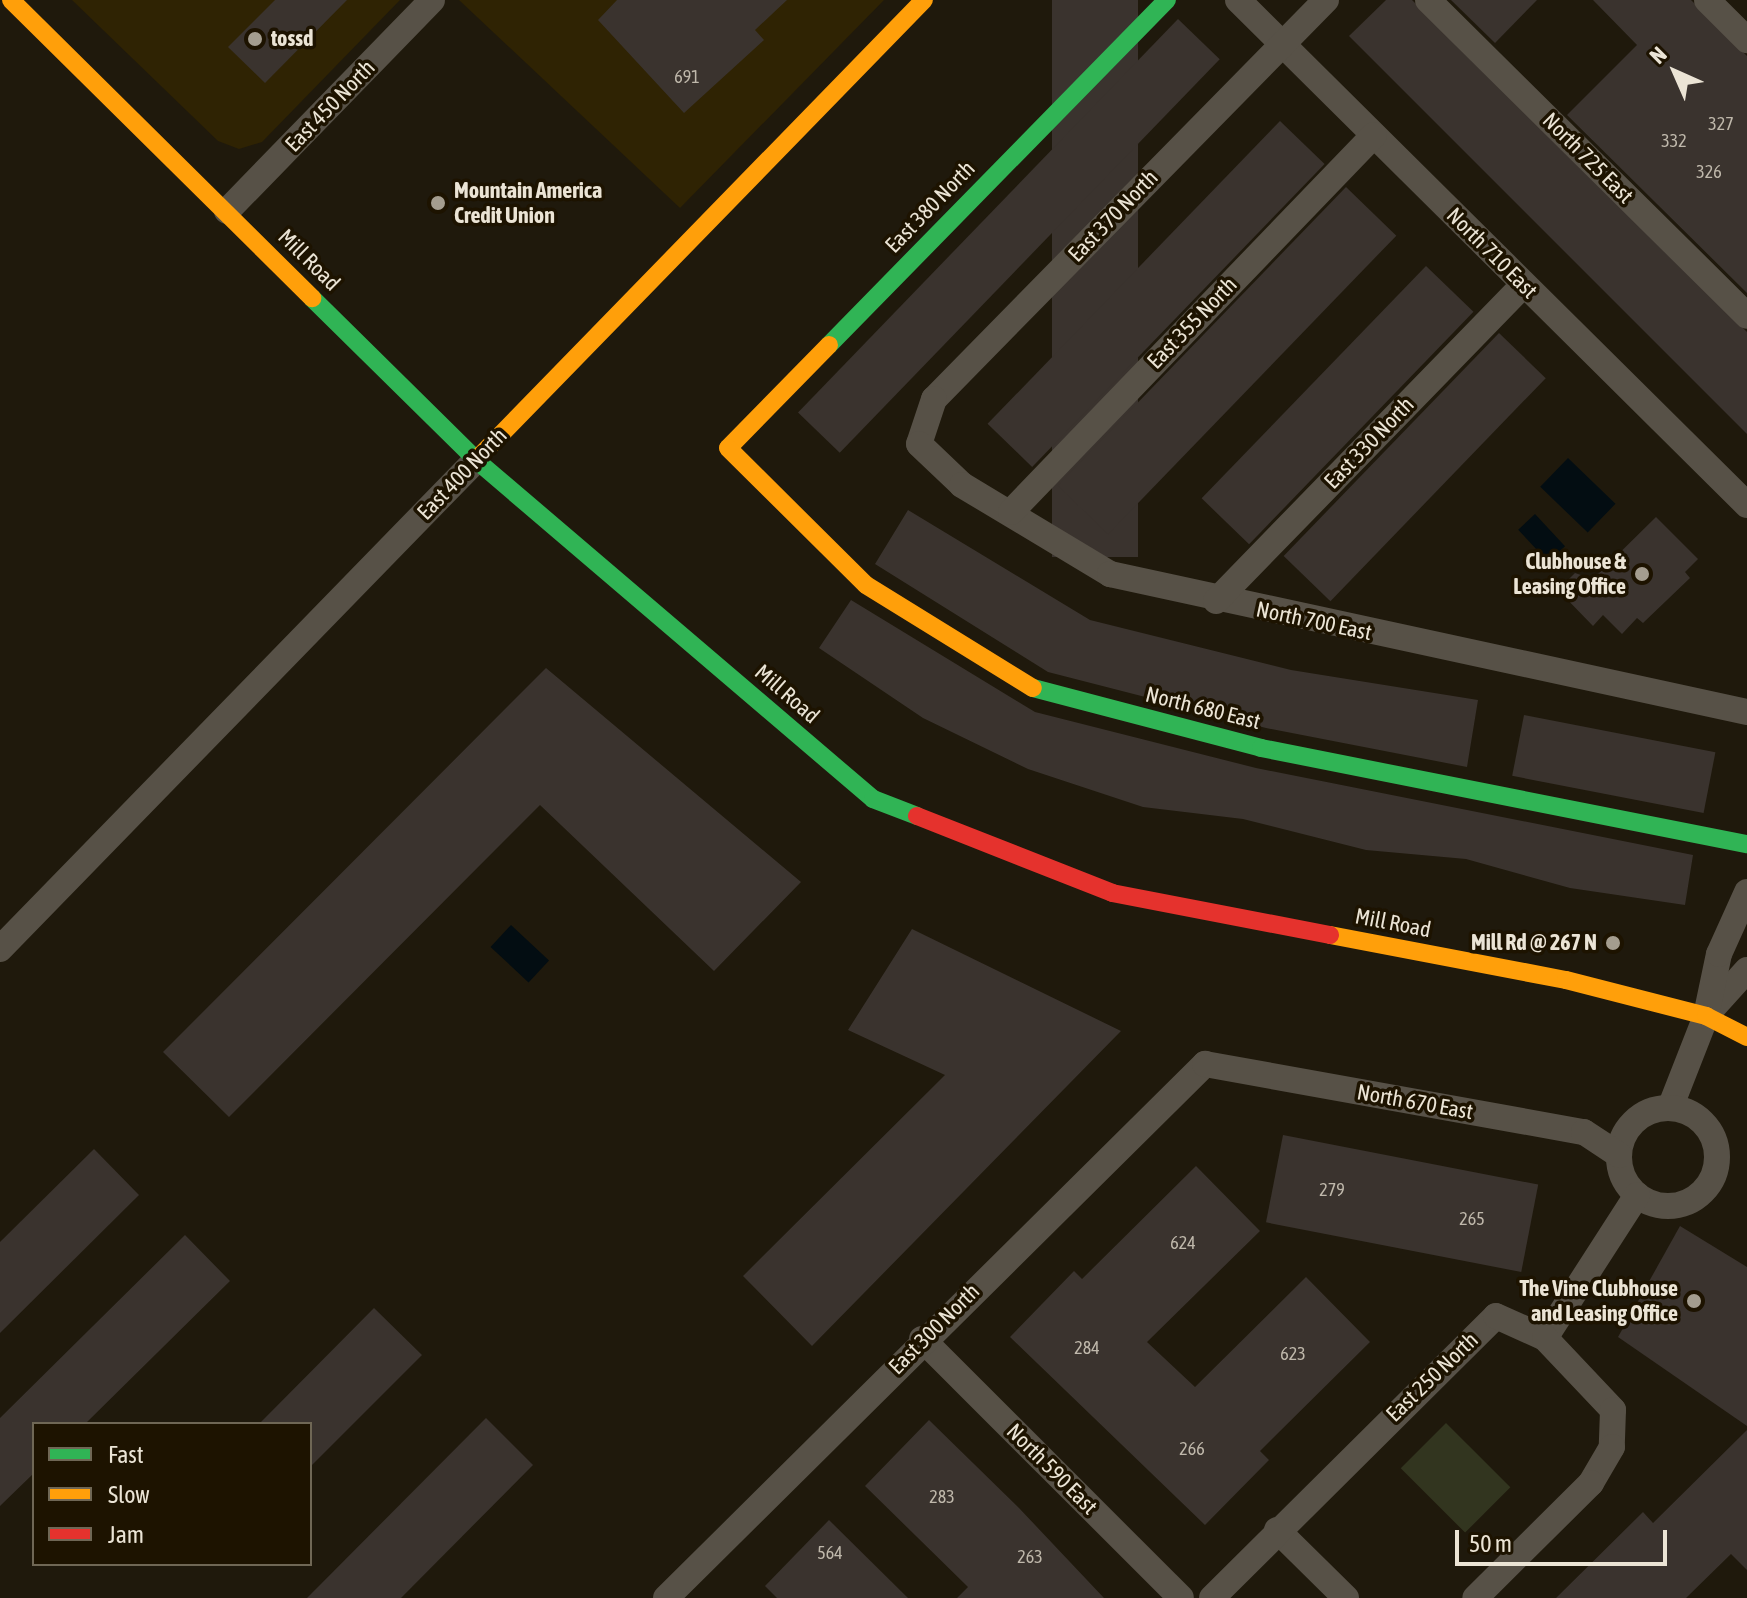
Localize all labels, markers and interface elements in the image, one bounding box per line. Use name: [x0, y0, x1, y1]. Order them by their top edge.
place label: tossd: [271, 26, 313, 52]
marker: tossd: [246, 30, 264, 48]
north arrow: [1635, 32, 1715, 112]
text: N: [1644, 41, 1672, 69]
street label: East 450 North: [280, 55, 380, 157]
house number: 691: [674, 66, 700, 88]
street label: North 725 East: [1537, 107, 1639, 209]
house number: 327: [1708, 113, 1734, 135]
house number: 332: [1661, 130, 1687, 152]
street label: East 380 North: [880, 156, 980, 258]
house number: 326: [1696, 161, 1722, 183]
street label: East 370 North: [1063, 165, 1163, 267]
place label: Mountain America Credit Union: [454, 177, 602, 228]
marker: Mountain America Credit Union: [429, 194, 447, 212]
street label: North 710 East: [1441, 202, 1543, 304]
street label: Mill Road: [273, 224, 345, 296]
street label: East 355 North: [1142, 272, 1242, 374]
street label: East 330 North: [1319, 392, 1419, 494]
street label: East 400 North: [412, 423, 512, 525]
place label: Clubhouse & Leasing Office: [1513, 548, 1626, 600]
marker: Clubhouse & Leasing Office: [1633, 565, 1651, 583]
street label: North 700 East: [1254, 596, 1374, 646]
street label: Mill Road: [749, 659, 825, 729]
street label: North 680 East: [1143, 681, 1263, 735]
street label: Mill Road: [1353, 903, 1433, 943]
place label: Mill Rd @ 267 N: [1471, 930, 1597, 956]
marker: Mill Rd @ 267 N: [1604, 934, 1622, 952]
street label: North 670 East: [1355, 1079, 1475, 1125]
house number: 279: [1319, 1179, 1345, 1201]
house number: 265: [1459, 1208, 1485, 1230]
house number: 624: [1170, 1232, 1196, 1254]
place label: The Vine Clubhouse and Leasing Office: [1519, 1275, 1678, 1326]
street label: East 300 North: [883, 1278, 985, 1380]
marker: The Vine Clubhouse and Leasing Office: [1685, 1292, 1703, 1310]
street label: East 250 North: [1381, 1327, 1483, 1427]
house number: 284: [1074, 1337, 1100, 1359]
house number: 623: [1280, 1343, 1306, 1365]
street label: North 590 East: [1001, 1418, 1103, 1520]
legend: [32, 1422, 312, 1566]
house number: 266: [1179, 1438, 1205, 1460]
text: Fast: [108, 1441, 144, 1468]
text: Slow: [108, 1481, 150, 1508]
house number: 283: [929, 1486, 955, 1508]
scale bar: [1459, 1514, 1671, 1564]
text: Jam: [108, 1521, 144, 1548]
text: 50 m: [1469, 1530, 1512, 1557]
house number: 564: [817, 1542, 843, 1564]
house number: 263: [1017, 1546, 1043, 1568]

